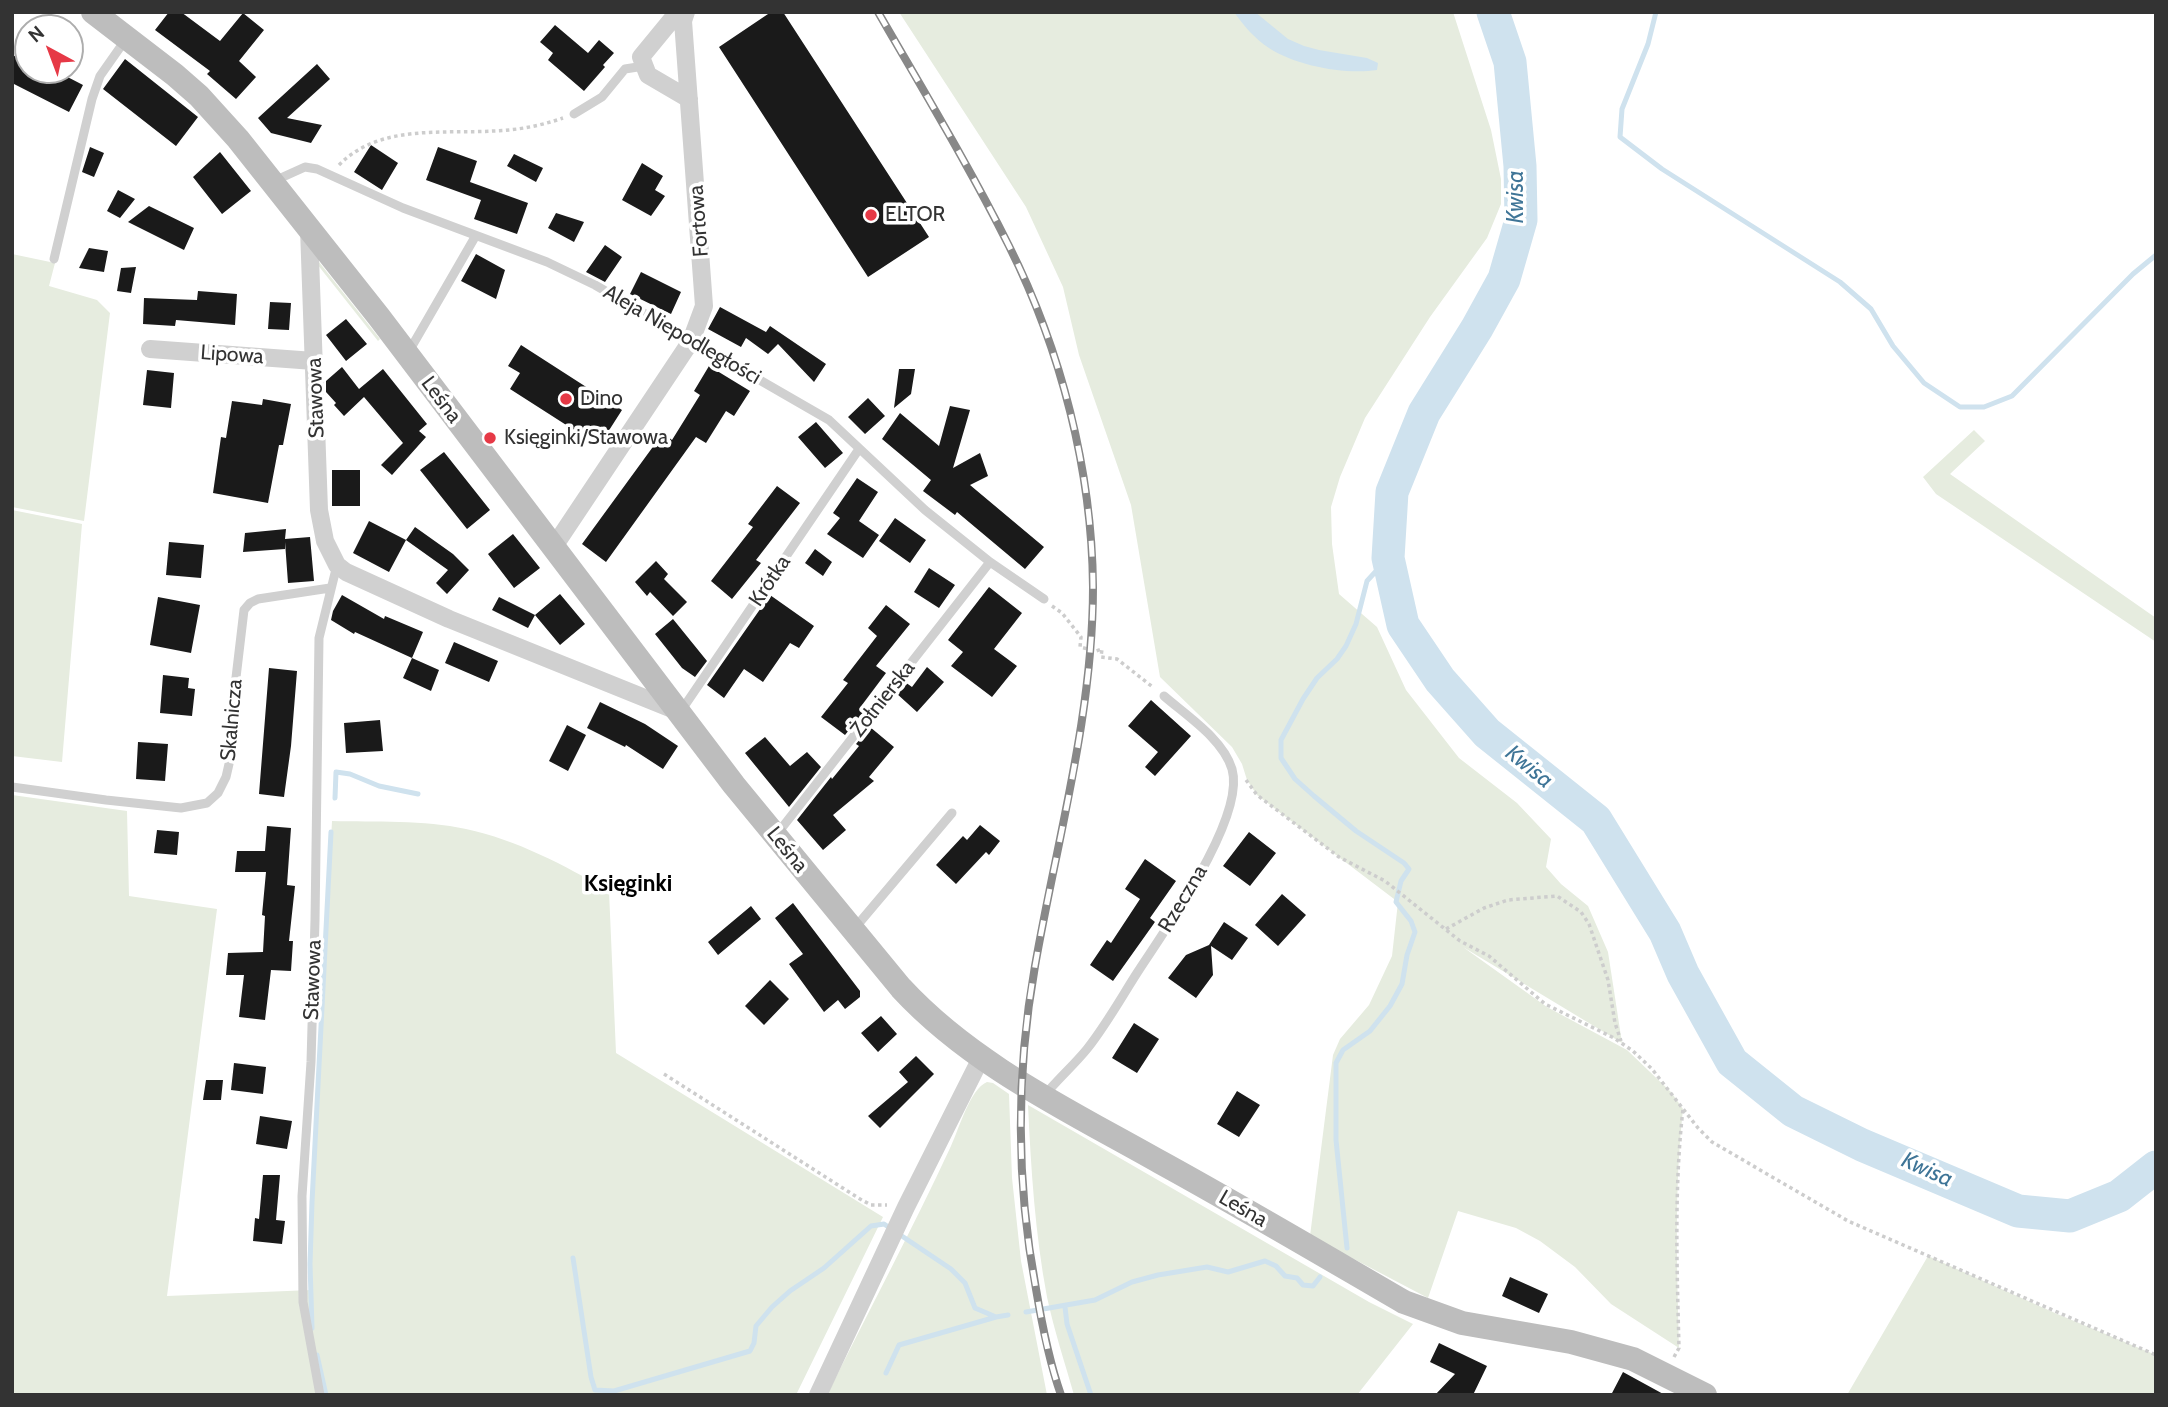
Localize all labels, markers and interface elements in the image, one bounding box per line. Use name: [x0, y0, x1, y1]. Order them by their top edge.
north arrow: [14, 14, 84, 84]
text: N: [24, 21, 49, 47]
water label: Kwisa: [1502, 170, 1530, 224]
street label: Fortowa: [684, 184, 714, 258]
place label: ELTOR: [885, 202, 945, 228]
marker: ELTOR: [863, 207, 879, 223]
street label: Aleja Niepodległości: [599, 280, 765, 390]
street label: Lipowa: [200, 340, 264, 370]
street label: Stawowa: [302, 357, 330, 439]
street label: Leśna: [415, 372, 467, 428]
place label: Dino: [580, 386, 623, 412]
marker: Dino: [558, 391, 574, 407]
place label: Księginki/Stawowa: [504, 425, 668, 451]
marker: Księginki/Stawowa: [482, 430, 498, 446]
street label: Krótka: [744, 551, 796, 611]
street label: Żołnierska: [845, 656, 921, 742]
street label: Skalnicza: [216, 678, 248, 762]
water label: Kwisa: [1500, 740, 1558, 794]
street label: Leśna: [761, 822, 813, 878]
street label: Rzeczna: [1153, 861, 1213, 937]
district label: Księginki: [584, 870, 672, 898]
street label: Stawowa: [299, 939, 327, 1021]
water label: Kwisa: [1897, 1147, 1957, 1193]
street label: Leśna: [1214, 1185, 1272, 1233]

